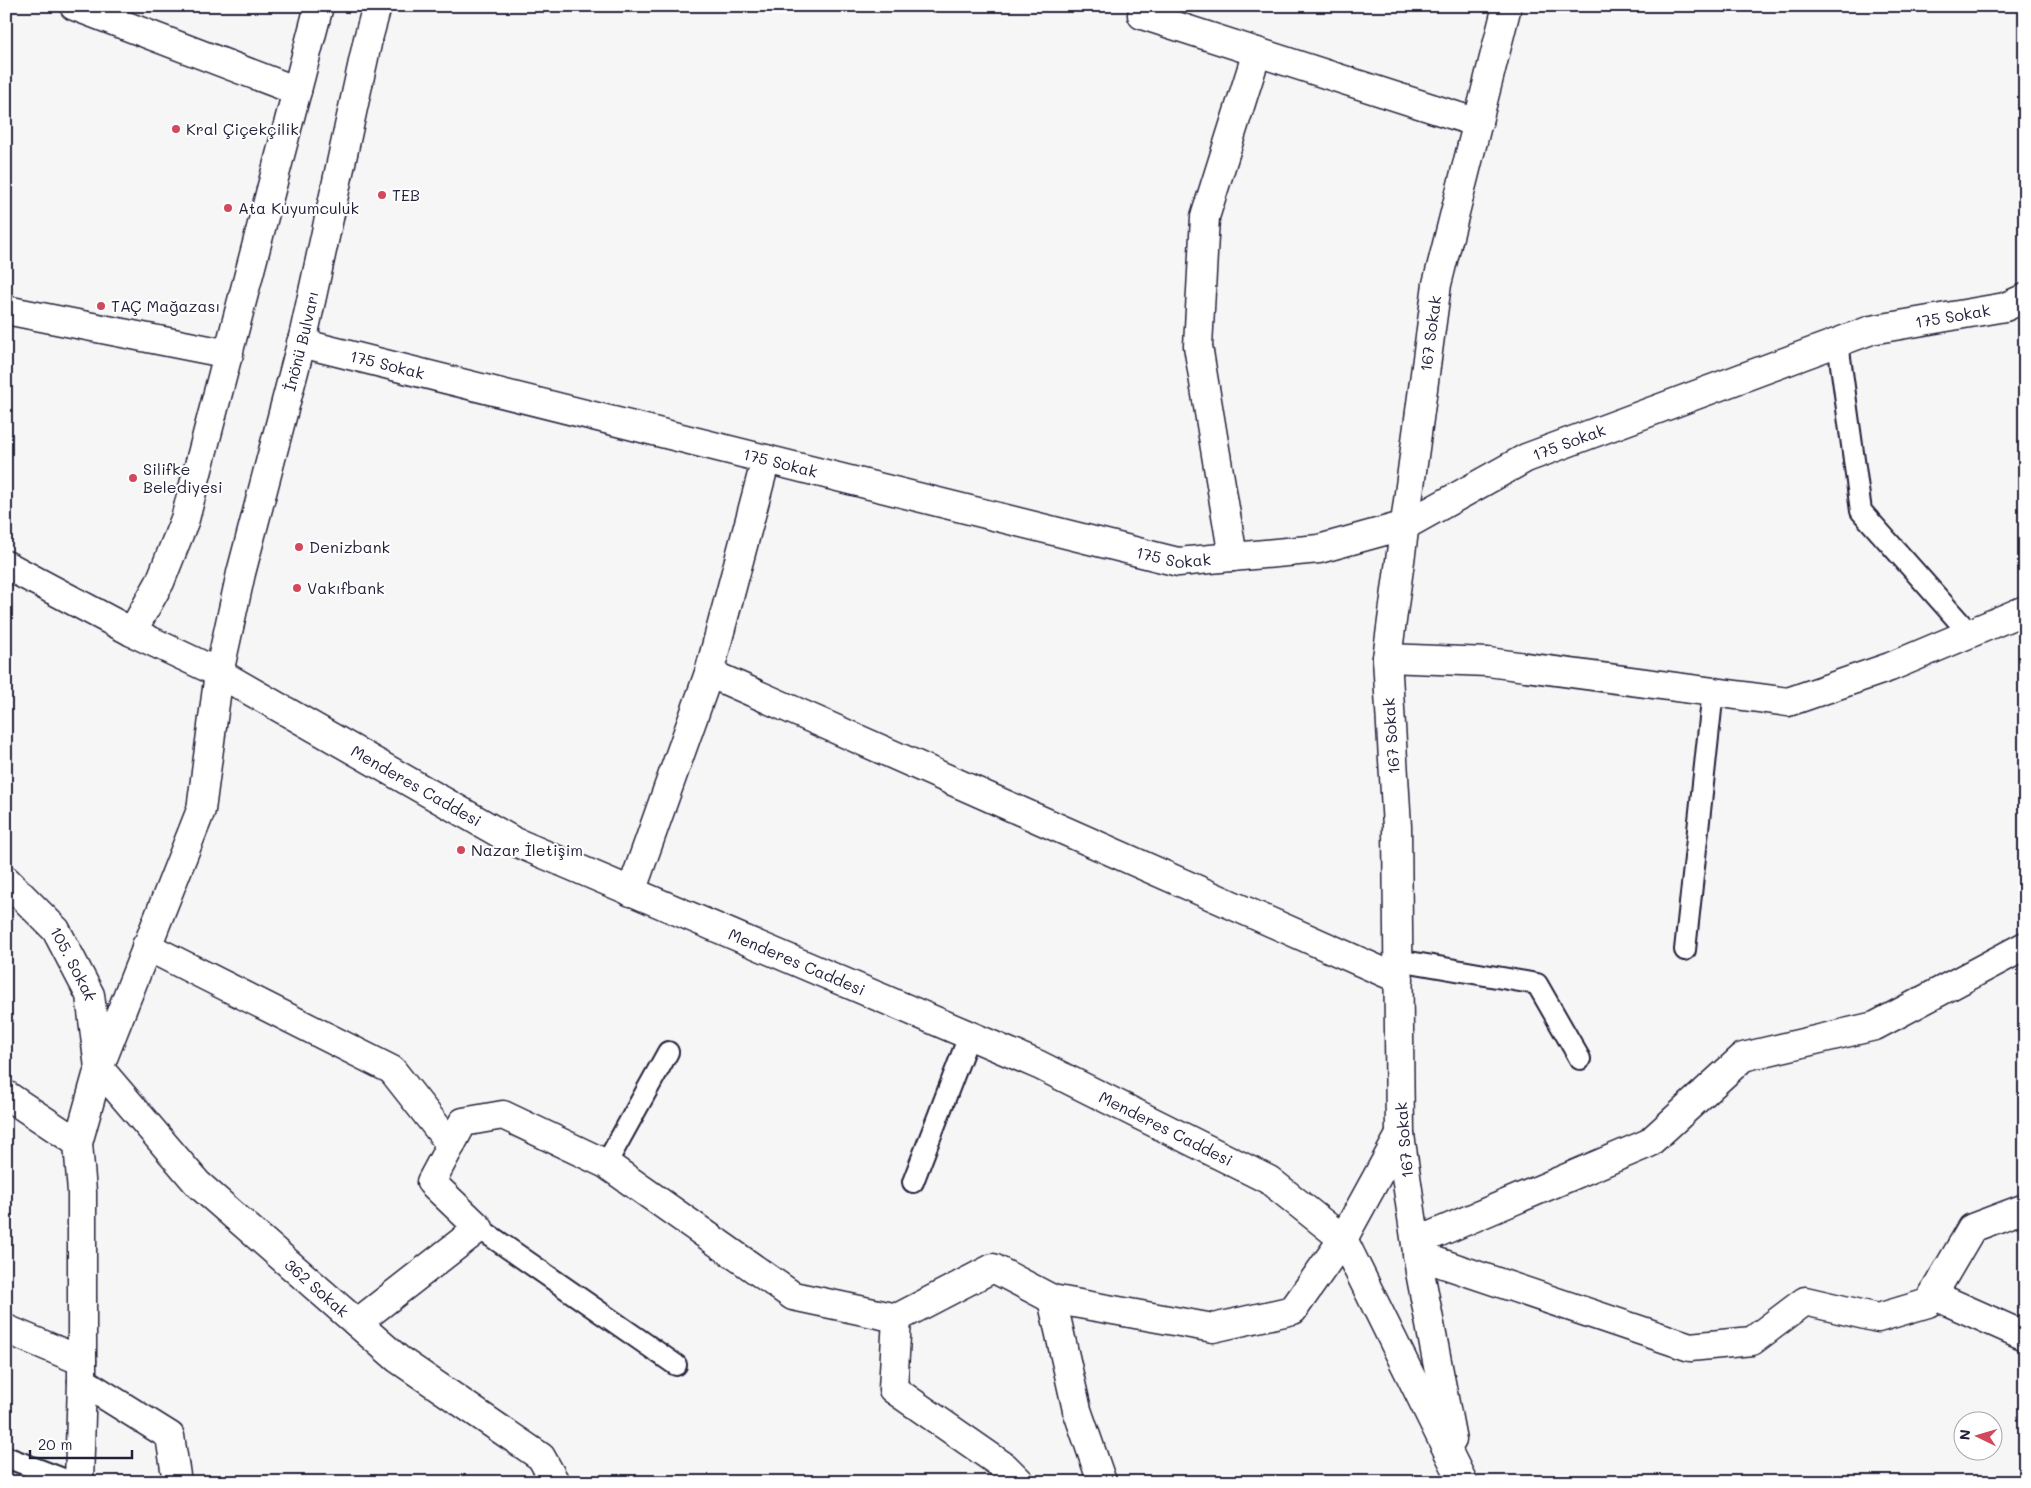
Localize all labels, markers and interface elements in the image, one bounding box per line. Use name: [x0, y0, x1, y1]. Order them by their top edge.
place label: Kral Çiçekçilik: [186, 118, 299, 139]
marker: Kral Çiçekçilik: [170, 123, 182, 135]
place label: TEB: [392, 184, 420, 205]
marker: TEB: [376, 189, 388, 201]
place label: Ata Kuyumculuk: [238, 197, 359, 218]
marker: Ata Kuyumculuk: [222, 202, 234, 214]
street label: İnönü Bulvarı: [278, 289, 323, 393]
street label: 167 Sokak: [1414, 294, 1445, 373]
place label: TAÇ Mağazası: [111, 295, 220, 316]
street label: 175 Sokak: [1913, 299, 1992, 332]
marker: TAÇ Mağazası: [95, 300, 107, 312]
street label: 175 Sokak: [348, 345, 427, 383]
street label: 175 Sokak: [1529, 419, 1608, 465]
street label: 175 Sokak: [741, 443, 820, 482]
place label: Silifke Belediyesi: [143, 458, 223, 497]
marker: Silifke Belediyesi: [127, 472, 139, 484]
place label: Denizbank: [309, 536, 390, 557]
marker: Denizbank: [293, 541, 305, 553]
street label: 175 Sokak: [1134, 541, 1212, 572]
place label: Vakıfbank: [307, 577, 385, 598]
marker: Vakıfbank: [291, 582, 303, 594]
street label: 167 Sokak: [1377, 697, 1404, 775]
street label: Menderes Caddesi: [348, 740, 485, 831]
place label: Nazar İletişim: [471, 839, 583, 860]
marker: Nazar İletişim: [455, 844, 467, 856]
street label: 105. Sokak: [46, 923, 102, 1002]
street label: Menderes Caddesi: [725, 923, 869, 1000]
street label: Menderes Caddesi: [1096, 1086, 1236, 1170]
street label: 167 Sokak: [1390, 1101, 1417, 1179]
street label: 362 Sokak: [281, 1254, 354, 1321]
north arrow: [1954, 1410, 2004, 1460]
scale bar: [30, 1428, 132, 1460]
text: N: [1955, 1429, 1974, 1441]
text: 20 m: [38, 1434, 72, 1454]

